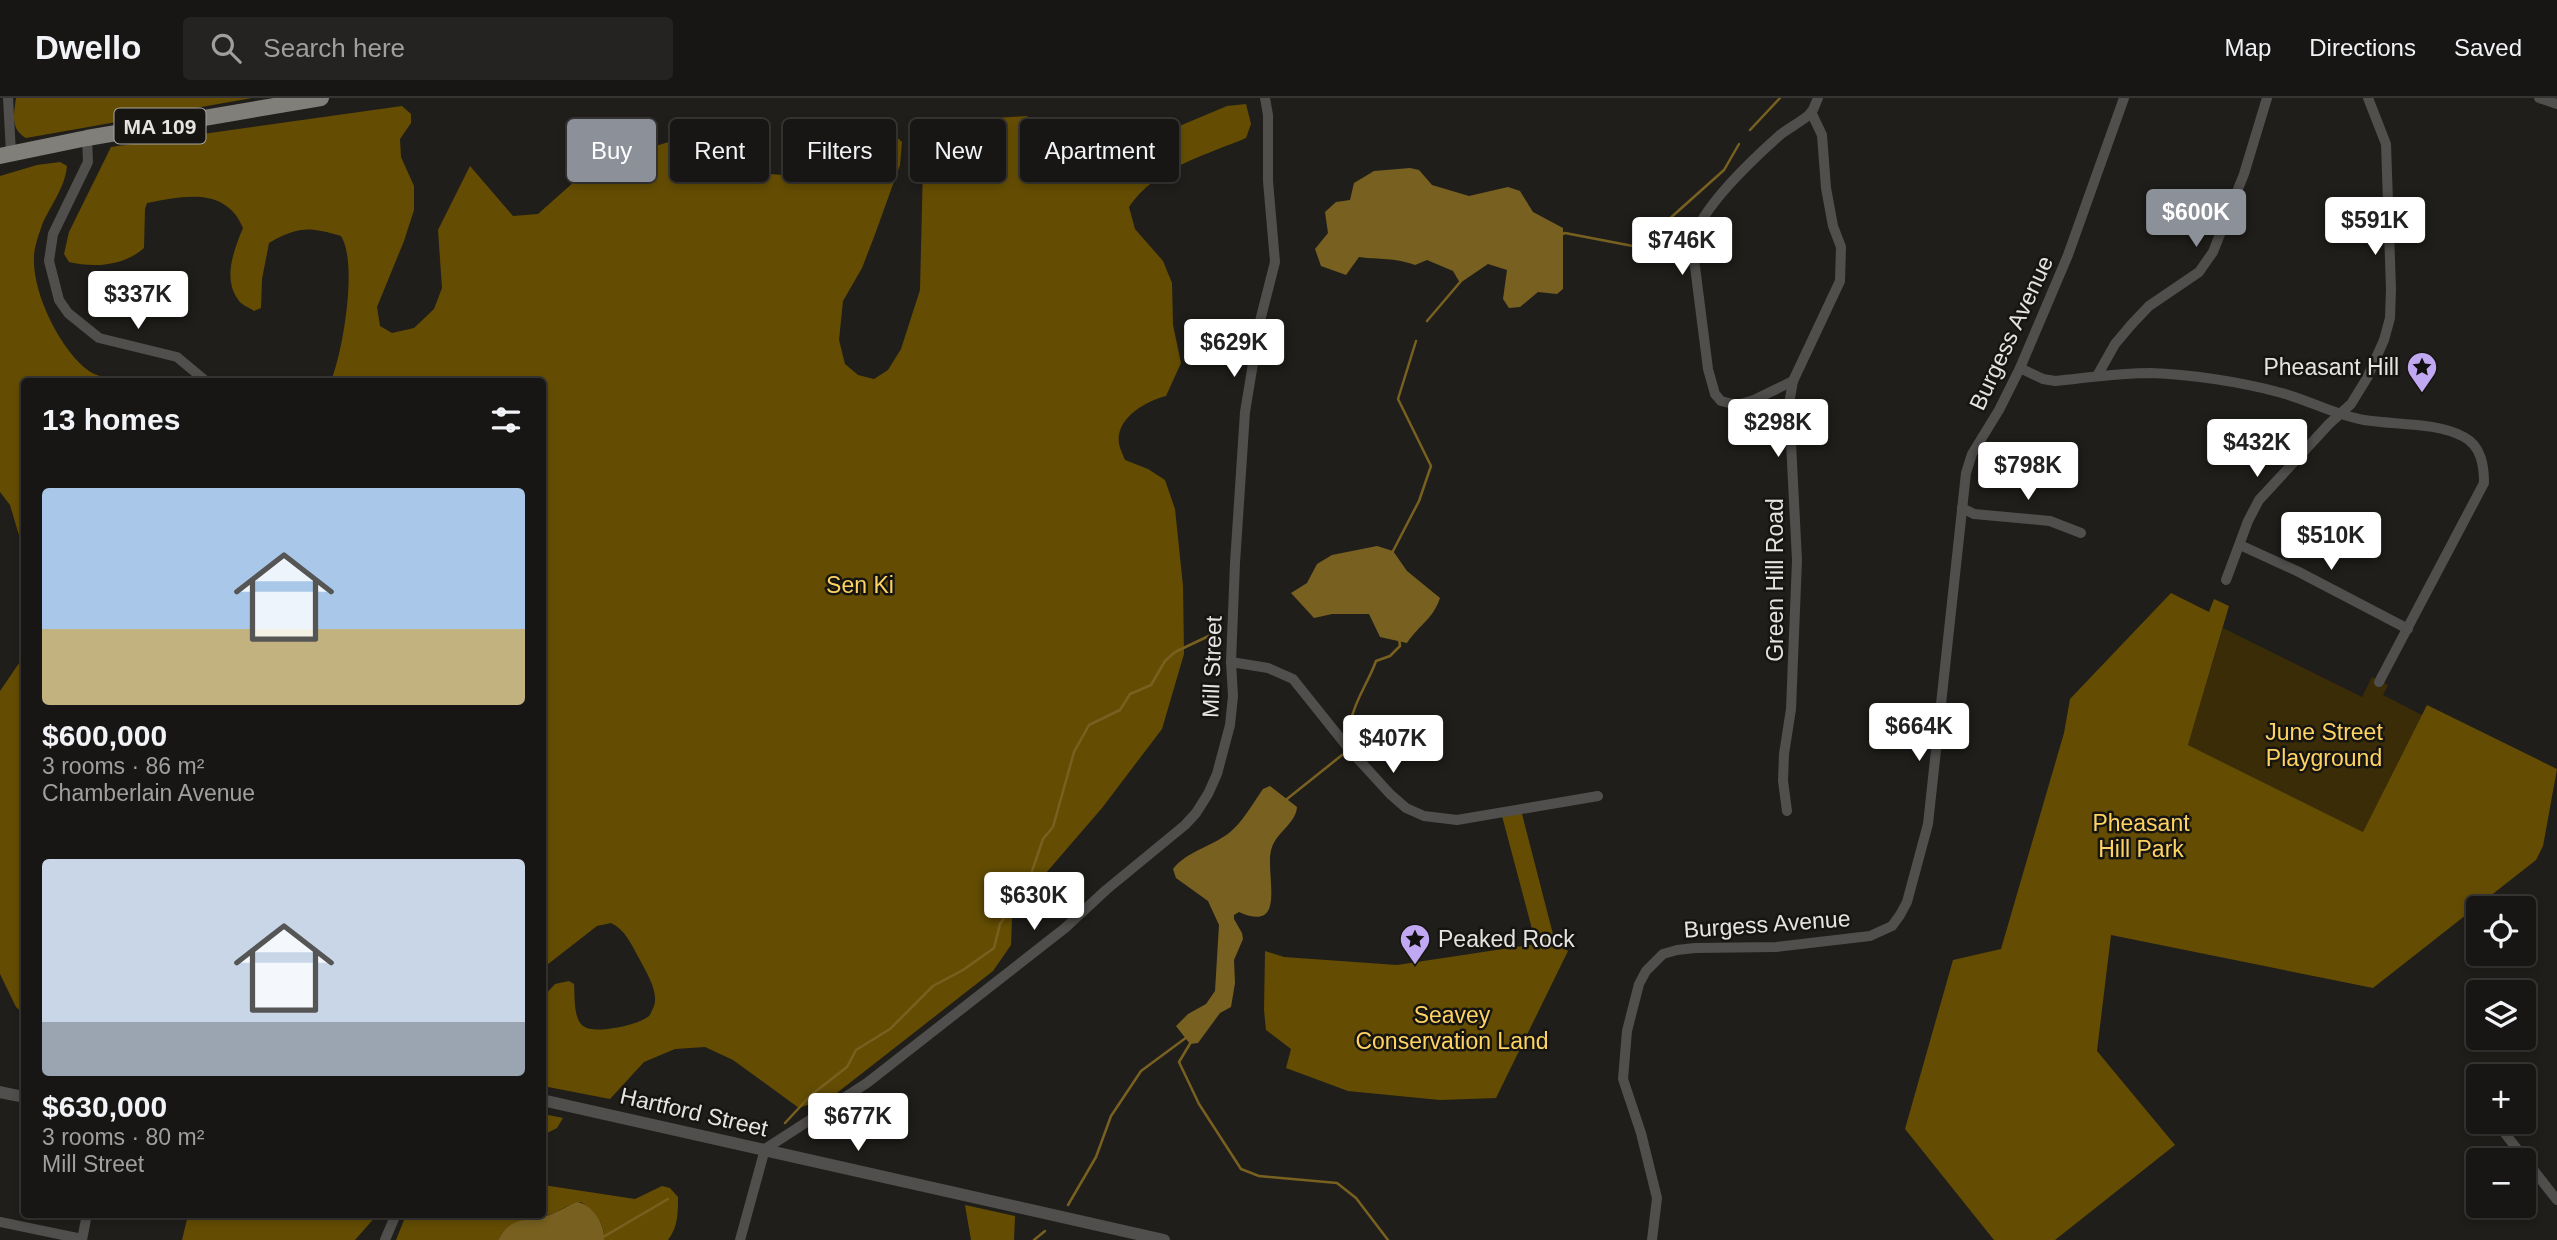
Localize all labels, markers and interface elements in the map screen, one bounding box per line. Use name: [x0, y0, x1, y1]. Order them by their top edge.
search box: [183, 17, 673, 80]
text: Dwello: [35, 29, 141, 66]
icon: search: [207, 29, 245, 67]
text: Search here: [263, 33, 405, 63]
text: Map: [2225, 34, 2271, 61]
text: Directions: [2309, 34, 2416, 61]
text: Saved: [2454, 34, 2522, 61]
road number: MA 109: [114, 108, 206, 144]
chip: Buy: [567, 119, 656, 182]
chip: Rent: [670, 119, 769, 182]
chip: Filters: [783, 119, 896, 182]
chip: New: [910, 119, 1006, 182]
chip: Apartment: [1020, 119, 1179, 182]
pin: $600K: [2147, 190, 2245, 249]
pin: $591K: [2326, 198, 2424, 257]
text: $600K: [2162, 199, 2230, 225]
text: $591K: [2341, 207, 2409, 233]
pin: $746K: [1633, 218, 1731, 277]
text: $746K: [1648, 227, 1716, 253]
street label: Burgess Avenue: [1964, 252, 2058, 414]
pin: $337K: [89, 272, 187, 331]
text: $337K: [104, 281, 172, 307]
pin: $629K: [1185, 320, 1283, 379]
text: $629K: [1200, 329, 1268, 355]
place icon: Pheasant Hill: [2405, 350, 2439, 394]
place label: Pheasant Hill: [2263, 354, 2399, 380]
pin: $298K: [1729, 400, 1827, 459]
icon: filters: [487, 401, 525, 439]
text: 13 homes: [42, 403, 180, 436]
text: $298K: [1744, 409, 1812, 435]
pin: $432K: [2208, 420, 2306, 479]
text: $432K: [2223, 429, 2291, 455]
pin: $798K: [1979, 442, 2077, 502]
text: $798K: [1994, 452, 2062, 478]
street label: Green Hill Road: [1762, 498, 1788, 662]
pin: $510K: [2282, 512, 2380, 572]
text: $510K: [2297, 522, 2365, 548]
icon: home: [221, 534, 347, 660]
park label: Sen Ki: [826, 572, 894, 598]
street label: Mill Street: [1197, 615, 1227, 719]
pin: $664K: [1870, 704, 1968, 763]
text: $664K: [1885, 713, 1953, 739]
pin: $407K: [1344, 716, 1442, 775]
text: $600,000: [42, 719, 167, 752]
park label: June Street Playground: [2265, 719, 2383, 771]
text: $407K: [1359, 725, 1427, 751]
text: 3 rooms · 86 m²: [42, 753, 204, 779]
text: Chamberlain Avenue: [42, 780, 255, 806]
park label: Pheasant Hill Park: [2092, 810, 2190, 862]
pin: $630K: [985, 872, 1083, 932]
text: $630K: [1000, 882, 1068, 908]
map controls: [2466, 896, 2536, 1218]
button: locate: [2466, 896, 2536, 966]
icon: home: [221, 905, 347, 1031]
street label: Burgess Avenue: [1683, 905, 1851, 943]
place icon: Peaked Rock: [1398, 922, 1432, 966]
place label: Peaked Rock: [1438, 926, 1575, 952]
button: layers: [2466, 980, 2536, 1050]
park label: Seavey Conservation Land: [1355, 1002, 1549, 1054]
button: +: [2466, 1064, 2536, 1134]
street label: Hartford Street: [618, 1082, 771, 1142]
text: $630,000: [42, 1090, 167, 1123]
pin: $677K: [809, 1094, 907, 1153]
text: $677K: [824, 1103, 892, 1129]
text: 3 rooms · 80 m²: [42, 1124, 204, 1150]
button: −: [2466, 1148, 2536, 1218]
text: Mill Street: [42, 1151, 144, 1177]

